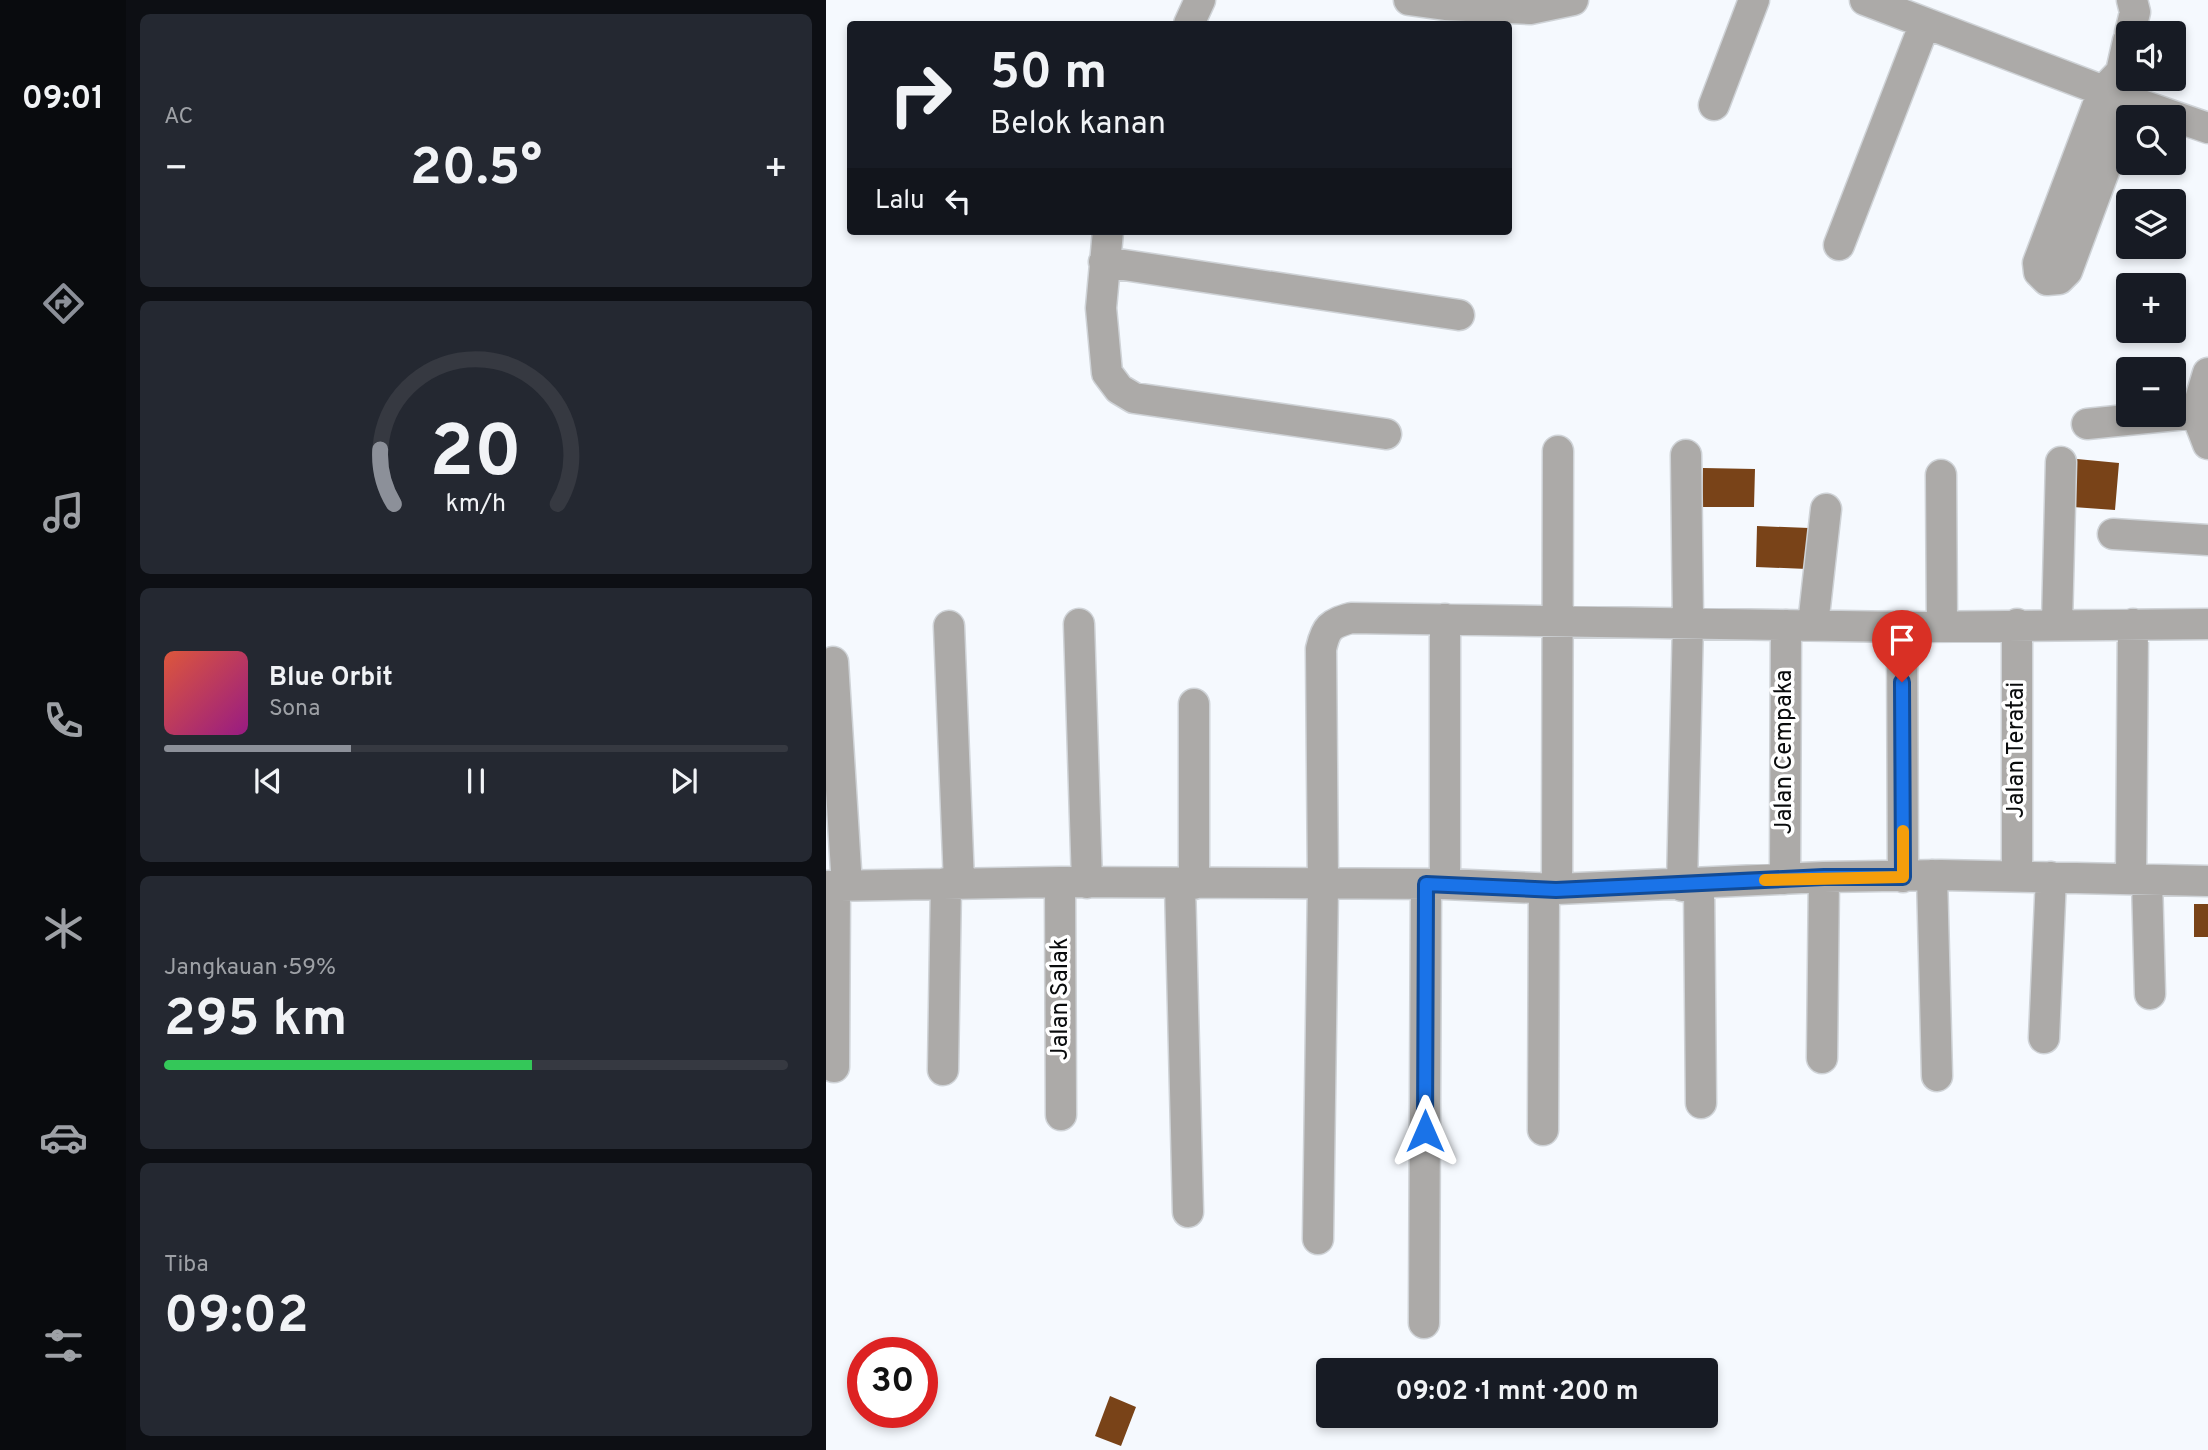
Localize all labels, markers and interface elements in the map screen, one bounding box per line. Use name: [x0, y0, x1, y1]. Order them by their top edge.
map controls: [2116, 21, 2186, 427]
button: sound: [2116, 21, 2186, 91]
text: 50 m: [990, 44, 1107, 106]
icon: right: [875, 49, 966, 140]
text: 09:01: [22, 80, 104, 120]
text: AC: [164, 103, 193, 132]
text: Belok kanan: [990, 105, 1166, 145]
button: search: [2116, 105, 2186, 175]
text: 20.5°: [410, 137, 542, 203]
text: −: [164, 146, 189, 195]
text: +: [763, 146, 788, 195]
icon: left: [939, 182, 977, 220]
text: Lalu: [875, 185, 925, 218]
button: layers: [2116, 189, 2186, 259]
button: +: [2116, 273, 2186, 343]
icon: directions: [39, 279, 88, 328]
button: −: [2116, 357, 2186, 427]
text: 20: [430, 410, 522, 502]
icon: music: [39, 488, 88, 537]
text: km/h: [446, 489, 506, 521]
pin: [1872, 610, 1932, 682]
icon: arrive: [1883, 621, 1921, 659]
text: Blue Orbit: [269, 662, 393, 695]
street label: Jalan Cempaka: [1770, 670, 1800, 834]
street label: Jalan Teratai: [2002, 682, 2032, 818]
text: Sona: [269, 695, 320, 724]
icon: phone: [39, 696, 88, 745]
icon: previous: [249, 762, 287, 800]
icon: pause: [457, 762, 495, 800]
icon: next: [665, 762, 703, 800]
icon: climate: [39, 904, 88, 953]
street label: Jalan Salak: [1046, 938, 1076, 1060]
text: Jangkauan · 59%: [164, 954, 336, 983]
text: 295 km: [164, 988, 347, 1054]
position arrow: [1388, 1094, 1462, 1168]
icon: car: [39, 1113, 88, 1162]
text: Tiba: [164, 1251, 209, 1280]
text: 09:02: [164, 1285, 309, 1351]
icon: filters: [39, 1321, 88, 1370]
speed limit sign: 30: [847, 1337, 938, 1428]
text: 09:02 · 1 mnt · 200 m: [1396, 1376, 1638, 1409]

